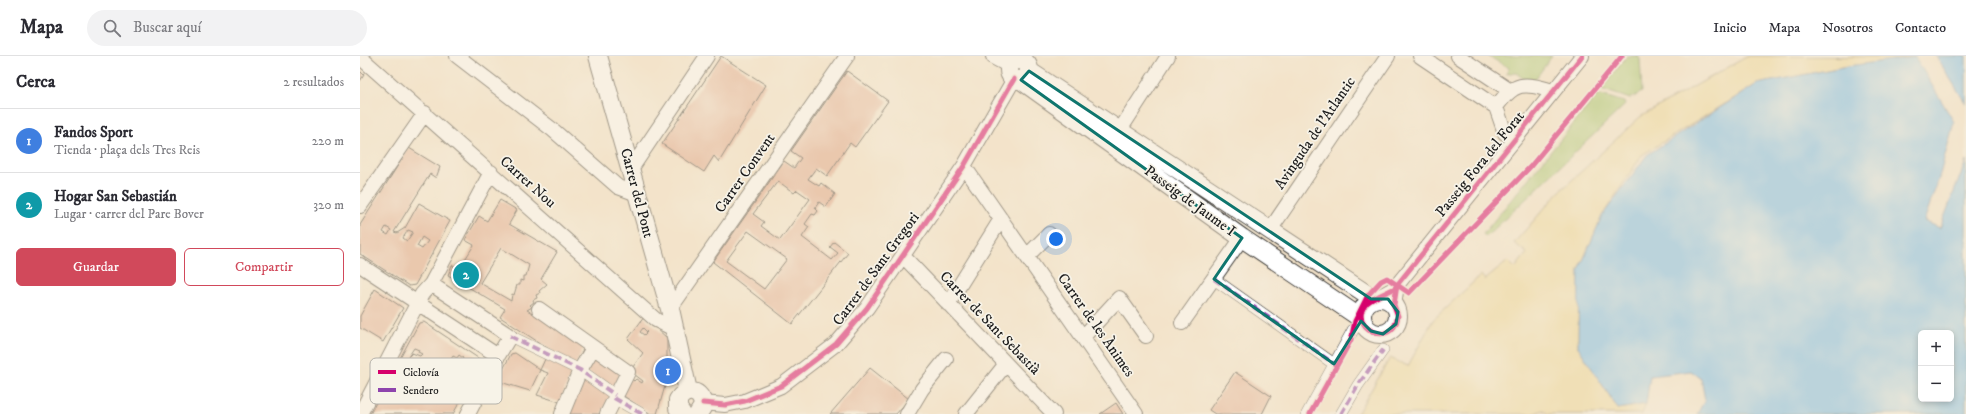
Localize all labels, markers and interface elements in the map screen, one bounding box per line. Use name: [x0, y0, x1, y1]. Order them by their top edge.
search box: [87, 10, 367, 46]
text: Mapa: [20, 16, 63, 39]
icon: search: [101, 17, 123, 39]
text: Buscar aquí: [133, 18, 201, 37]
text: Inicio: [1713, 19, 1746, 37]
text: Mapa: [1768, 19, 1800, 37]
text: Nosotros: [1822, 19, 1873, 37]
text: Contacto: [1895, 19, 1946, 37]
text: Cerca: [16, 71, 55, 93]
street label: Avinguda de l'Atlantic: [1270, 73, 1360, 193]
text: 2 resultados: [283, 74, 344, 90]
street label: Passeig Fora del Forat: [1431, 107, 1529, 221]
text: Fandos Sport: [54, 123, 133, 142]
street label: Carrer Convent: [711, 129, 780, 217]
text: 1: [27, 133, 31, 149]
text: 220 m: [312, 133, 344, 149]
text: Tienda · plaça dels Tres Reis: [54, 142, 200, 158]
street label: Carrer del Pont: [616, 146, 658, 240]
street label: Carrer Nou: [496, 152, 560, 212]
street label: Passeig de Jaume I: [1140, 161, 1240, 241]
text: Hogar San Sebastián: [54, 187, 177, 206]
text: 2: [26, 197, 32, 213]
text: 320 m: [313, 197, 344, 213]
text: Lugar · carrer del Pare Bover: [54, 206, 204, 222]
street label: Carrer de Sant Gregori: [828, 208, 924, 329]
your location: [1046, 229, 1066, 249]
button: Guardar: [16, 248, 176, 286]
button: Compartir: [184, 248, 344, 286]
pin: 2: [453, 260, 479, 290]
street label: Carrer de Sant Sebastià: [936, 267, 1045, 379]
street label: Carrer de les Ànimes: [1053, 269, 1140, 380]
map controls: [1918, 330, 1954, 402]
button: +: [1918, 330, 1954, 366]
pin: 1: [655, 356, 681, 386]
legend: [370, 358, 502, 404]
text: Ciclovía: [403, 366, 439, 380]
button: −: [1918, 366, 1954, 402]
text: Sendero: [403, 384, 439, 398]

